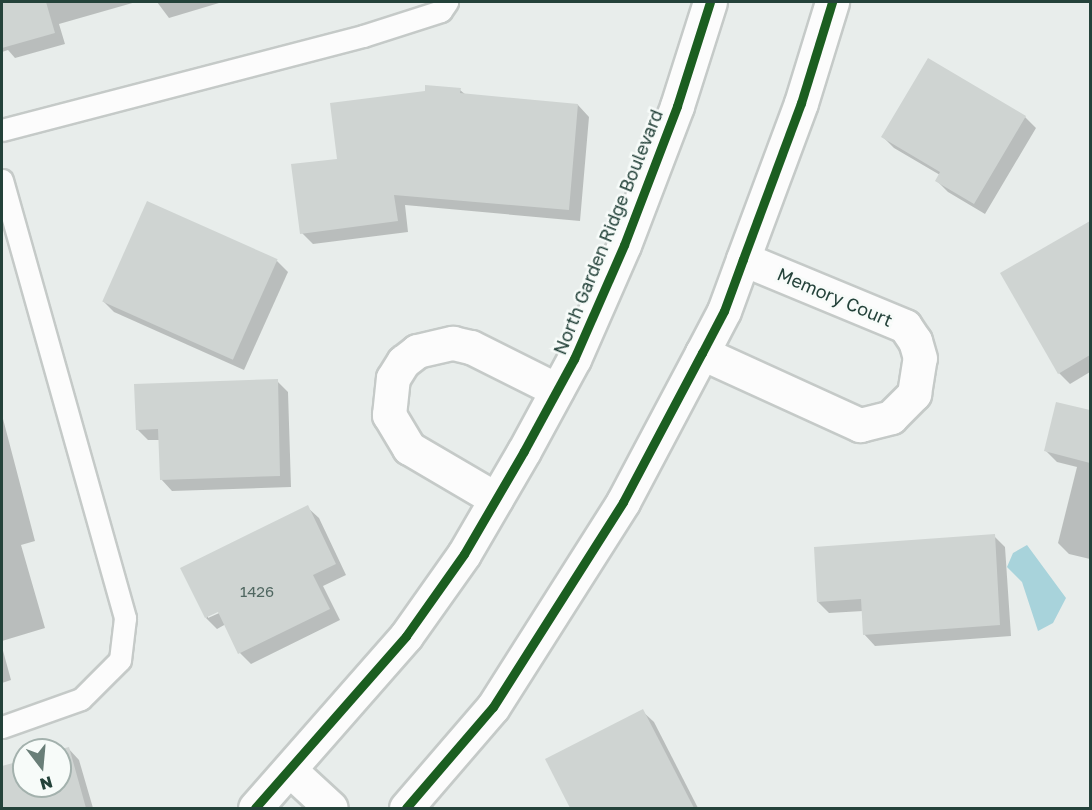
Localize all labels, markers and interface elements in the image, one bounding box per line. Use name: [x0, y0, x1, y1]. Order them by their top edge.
street label: North Garden Ridge Boulevard: [549, 106, 667, 358]
street label: Memory Court: [774, 263, 896, 331]
house number: 1426: [240, 583, 274, 601]
north arrow: [12, 738, 72, 798]
text: N: [38, 772, 55, 795]

